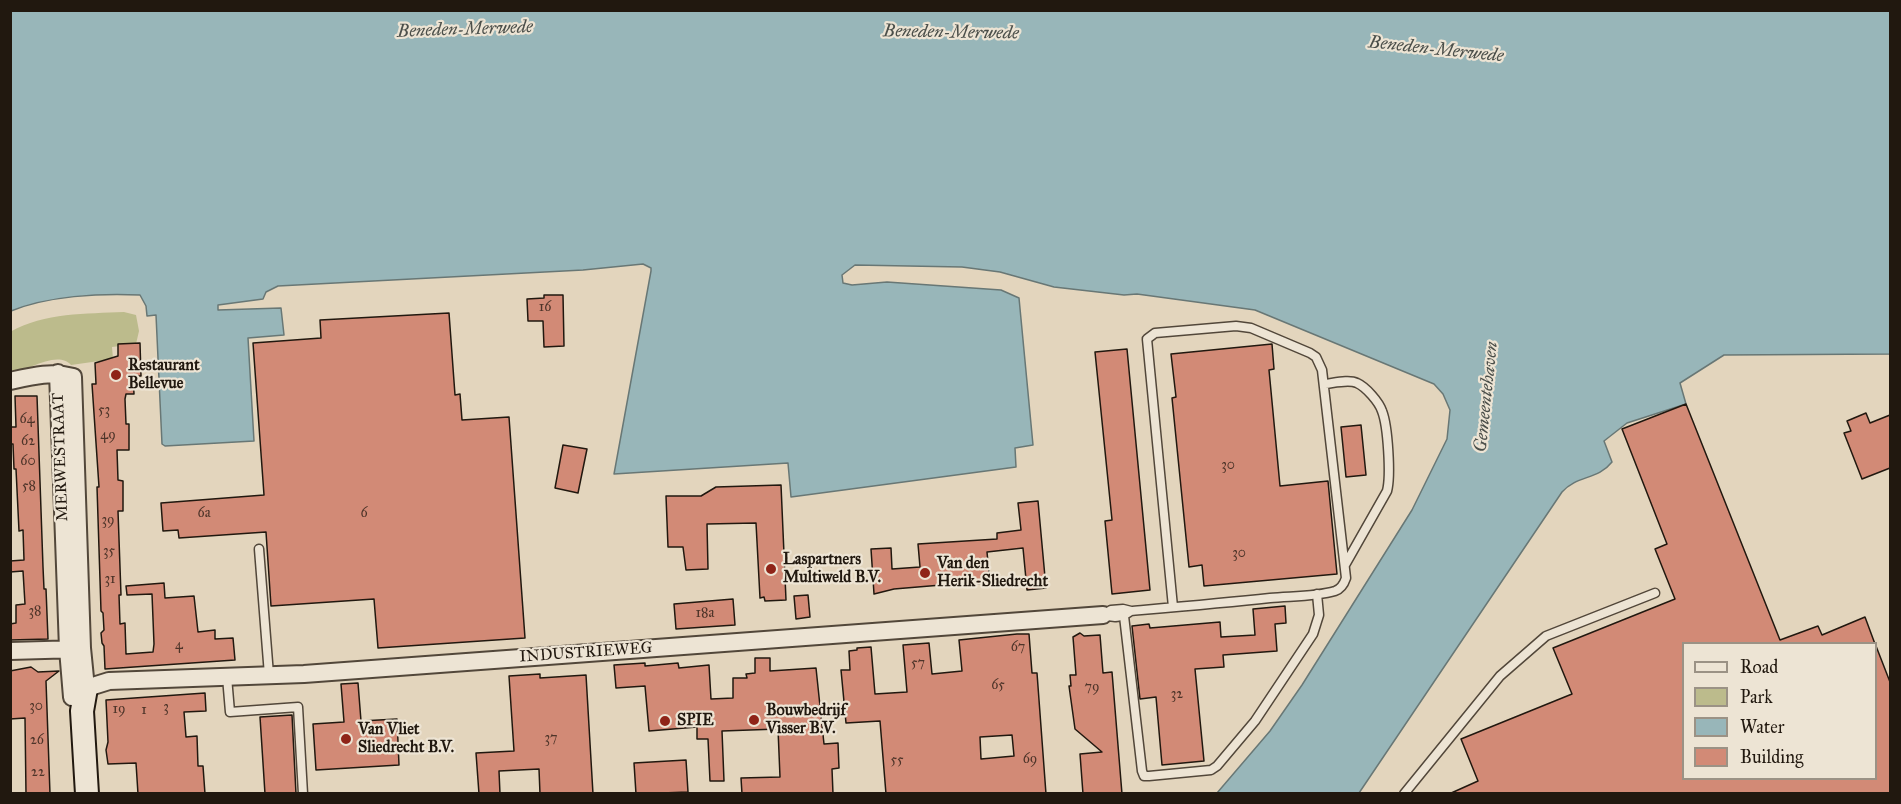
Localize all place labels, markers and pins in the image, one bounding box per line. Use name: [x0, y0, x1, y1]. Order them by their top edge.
place label: Restaurant Bellevue: [128, 356, 200, 394]
marker: Restaurant Bellevue: [109, 368, 123, 382]
place label: Laspartners Multiweld B.V.: [783, 550, 881, 588]
place label: Van den Herik-Sliedrecht: [937, 554, 1048, 592]
marker: Laspartners Multiweld B.V.: [764, 562, 778, 576]
marker: Van den Herik-Sliedrecht: [918, 566, 932, 580]
place label: Bouwbedrijf Visser B.V.: [766, 701, 846, 739]
place label: SPIE: [677, 711, 714, 731]
marker: Bouwbedrijf Visser B.V.: [747, 713, 761, 727]
marker: SPIE: [658, 714, 672, 728]
place label: Van Vliet Sliedrecht B.V.: [358, 720, 454, 758]
marker: Van Vliet Sliedrecht B.V.: [339, 732, 353, 746]

